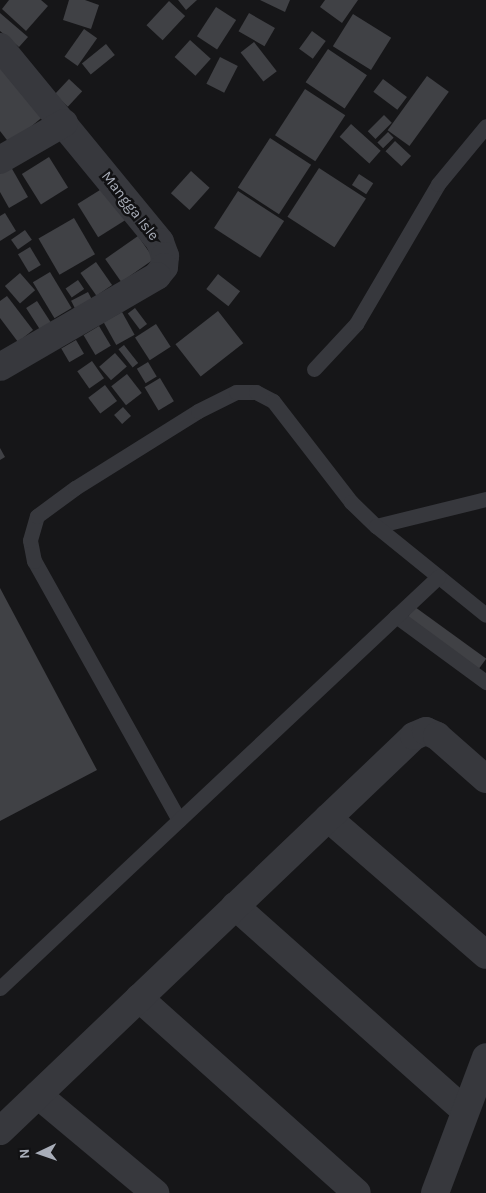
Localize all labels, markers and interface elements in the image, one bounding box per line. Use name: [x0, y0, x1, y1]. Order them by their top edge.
street label: Mangga Isle: [97, 168, 163, 244]
north arrow: [15, 1128, 65, 1178]
text: N: [16, 1148, 33, 1159]

